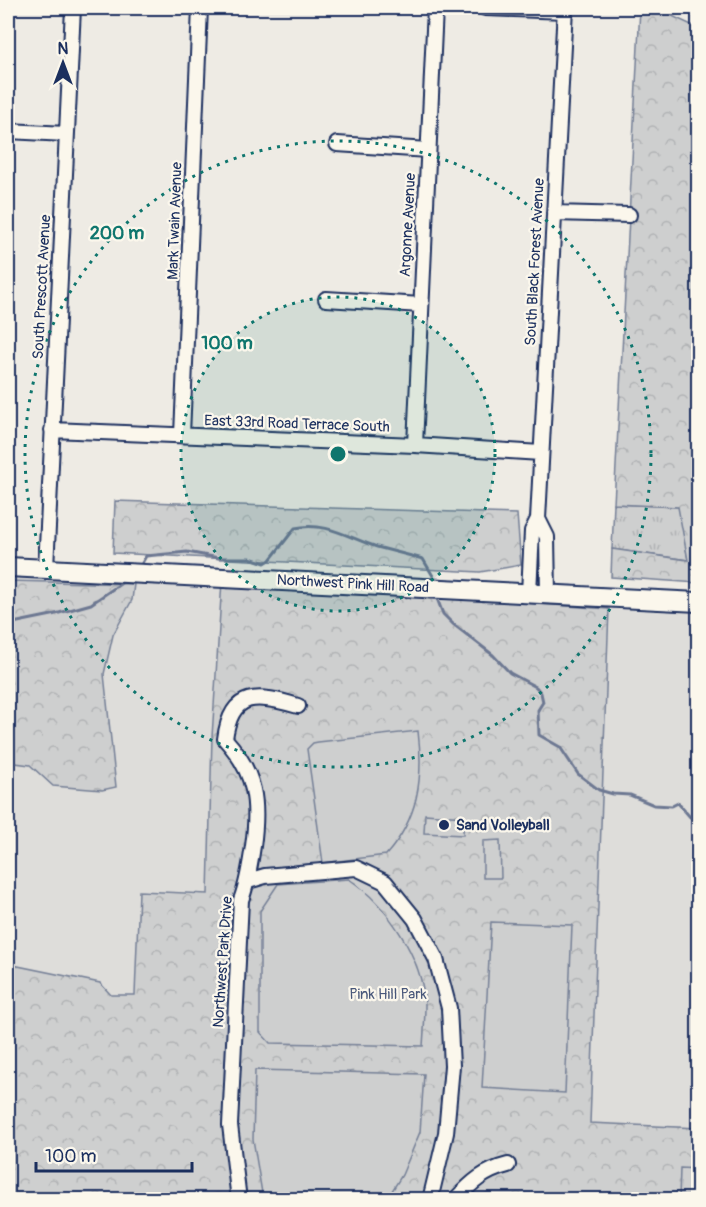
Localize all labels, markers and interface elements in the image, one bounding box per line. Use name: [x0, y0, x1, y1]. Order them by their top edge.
north arrow: [33, 33, 93, 93]
text: N: [58, 39, 69, 59]
street label: Mark Twain Avenue: [163, 161, 187, 280]
street label: Argonne Avenue: [396, 172, 420, 278]
street label: South Black Forest Avenue: [521, 177, 549, 346]
street label: South Prescott Avenue: [29, 214, 55, 360]
text: 200 m: [90, 222, 144, 245]
text: 100 m: [201, 332, 253, 355]
street label: East 33rd Road Terrace South: [204, 411, 390, 437]
centre of rings: [328, 444, 348, 464]
street label: Northwest Pink Hill Road: [276, 571, 430, 597]
place label: Sand Volleyball: [456, 816, 550, 835]
marker: Sand Volleyball: [437, 818, 451, 832]
street label: Northwest Park Drive: [209, 895, 237, 1028]
park label: Pink Hill Park: [349, 985, 428, 1004]
scale bar: [36, 1135, 192, 1173]
text: 100 m: [45, 1145, 97, 1168]

